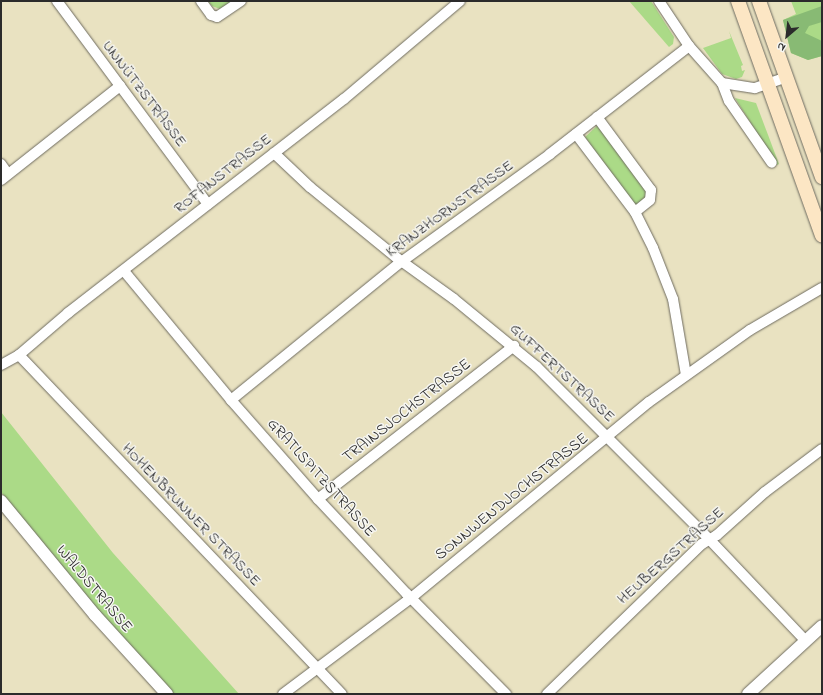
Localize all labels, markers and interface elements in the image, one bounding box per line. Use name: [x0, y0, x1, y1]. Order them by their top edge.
north arrow: [767, 16, 807, 56]
street label: UNNÜTZSTRASSE: [98, 37, 190, 151]
text: N: [774, 38, 788, 55]
street label: ROFANSTRASSE: [170, 130, 276, 218]
street label: KRANZHORNSTRASSE: [382, 156, 518, 262]
street label: GUFFERTSTRASSE: [505, 319, 619, 427]
street label: TRAINSJOCHSTRASSE: [339, 355, 475, 467]
street label: GRATLSPITZSTRASSE: [263, 415, 379, 541]
street label: SONNWENDJOCHSTRASSE: [431, 429, 593, 565]
street label: HOHENBRUNNER STRASSE: [117, 439, 265, 591]
street label: HEUBERGSTRASSE: [614, 503, 728, 609]
street label: WALDSTRASSE: [52, 541, 136, 637]

